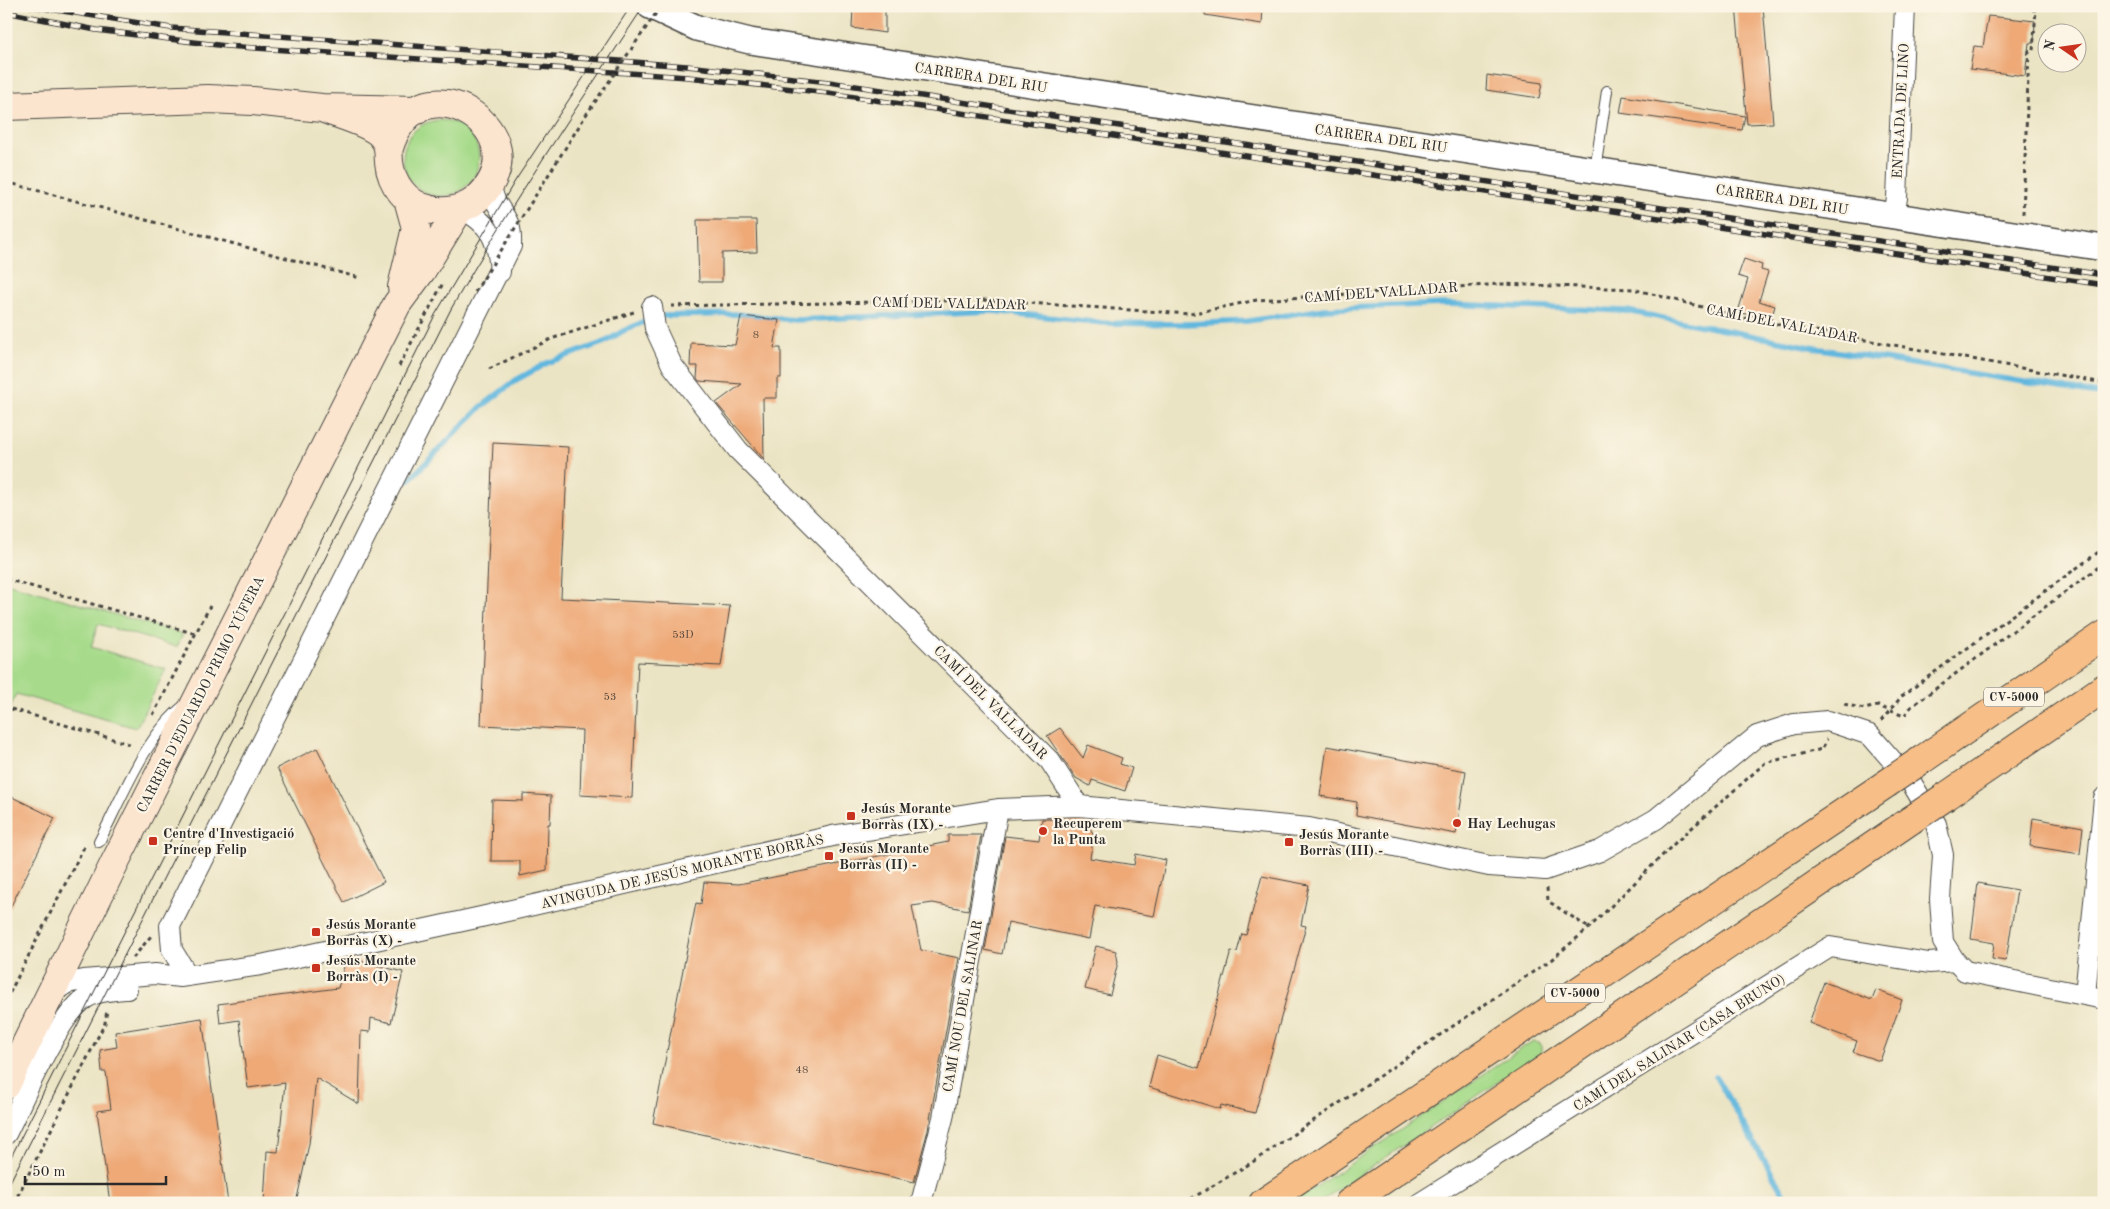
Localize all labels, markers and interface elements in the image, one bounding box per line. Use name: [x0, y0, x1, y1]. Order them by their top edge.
north arrow: [2038, 22, 2088, 72]
text: N: [2042, 38, 2058, 52]
street label: ENTRADA DE LINO: [1890, 43, 1912, 179]
street label: CARRERA DEL RIU: [914, 61, 1048, 95]
street label: CARRERA DEL RIU: [1314, 123, 1448, 155]
street label: CARRERA DEL RIU: [1715, 183, 1849, 217]
street label: CAMÍ DEL VALLADAR: [1304, 278, 1458, 305]
street label: CAMÍ DEL VALLADAR: [872, 293, 1026, 312]
street label: CAMÍ DEL VALLADAR: [1705, 299, 1859, 346]
house number: 8: [753, 330, 759, 341]
street label: CARRER D'EDUARDO PRIMO YÚFERA: [131, 572, 267, 815]
house number: 53D: [672, 630, 694, 641]
street label: CAMÍ DEL VALLADAR: [931, 641, 1052, 762]
road number: CV-5000: [1984, 688, 2044, 706]
house number: 53: [604, 692, 616, 703]
place label: Jesús Morante Borràs (IX) -: [861, 802, 951, 832]
marker: Jesús Morante Borràs (IX) -: [845, 810, 857, 822]
place label: Recuperem la Punta: [1053, 817, 1122, 847]
marker: Hay Lechugas: [1451, 817, 1463, 829]
place label: Hay Lechugas: [1467, 817, 1555, 831]
marker: Recuperem la Punta: [1037, 825, 1049, 837]
place label: Centre d'Investigació Príncep Felip: [163, 827, 294, 857]
place label: Jesús Morante Borràs (III) -: [1299, 828, 1389, 858]
street label: AVINGUDA DE JESÚS MORANTE BORRÀS: [538, 829, 825, 911]
marker: Centre d'Investigació Príncep Felip: [147, 835, 159, 847]
marker: Jesús Morante Borràs (III) -: [1283, 836, 1295, 848]
place label: Jesús Morante Borràs (II) -: [839, 842, 929, 872]
marker: Jesús Morante Borràs (II) -: [823, 850, 835, 862]
place label: Jesús Morante Borràs (X) -: [326, 918, 416, 948]
street label: CAMÍ NOU DEL SALINAR: [938, 919, 985, 1093]
marker: Jesús Morante Borràs (X) -: [310, 926, 322, 938]
place label: Jesús Morante Borràs (I) -: [326, 954, 416, 984]
marker: Jesús Morante Borràs (I) -: [310, 962, 322, 974]
street label: CAMÍ DEL SALINAR (CASA BRUNO): [1570, 969, 1788, 1114]
road number: CV-5000: [1545, 984, 1605, 1002]
house number: 48: [796, 1065, 808, 1076]
scale bar: [25, 1154, 166, 1186]
text: 50 m: [32, 1165, 66, 1180]

